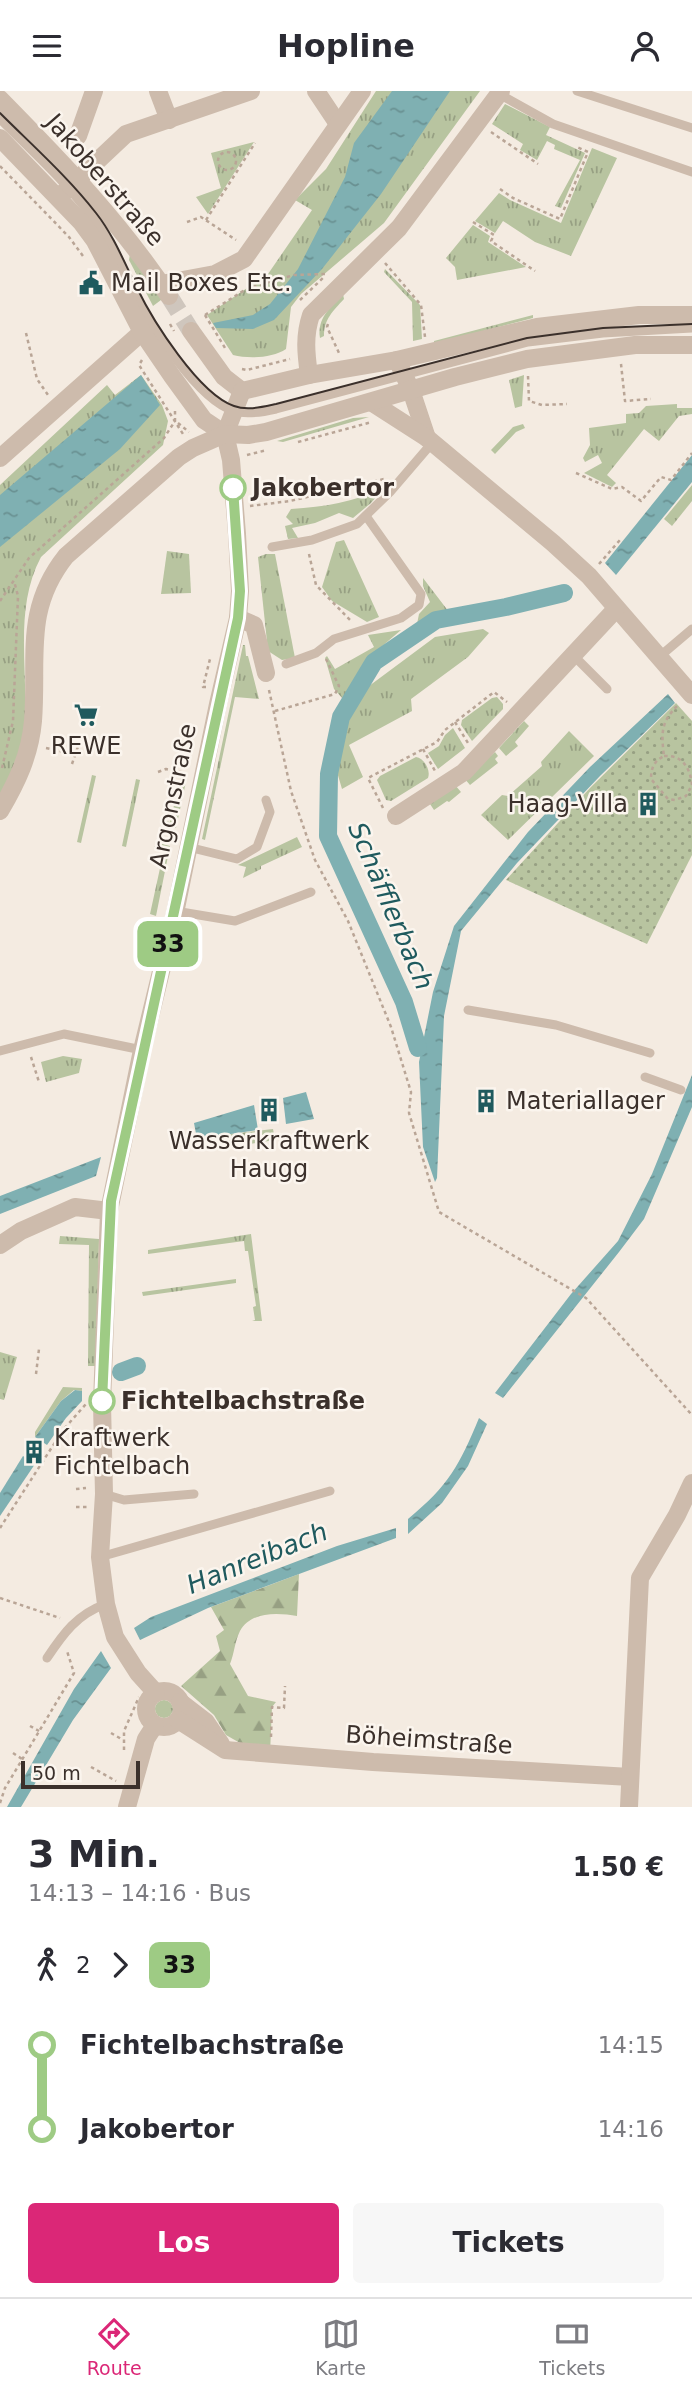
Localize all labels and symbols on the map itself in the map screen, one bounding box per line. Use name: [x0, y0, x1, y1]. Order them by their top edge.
street label: Jakoberstraße: [39, 107, 170, 252]
public building icon: Mail Boxes Etc.: [77, 269, 105, 297]
place label: Mail Boxes Etc.: [111, 269, 292, 297]
place label: Jakobertor: [250, 474, 394, 502]
marker: Jakobertor: [220, 475, 246, 501]
supermarket icon: REWE: [72, 701, 100, 729]
street label: Argonstraße: [144, 721, 202, 871]
place label: REWE: [51, 732, 121, 760]
place label: Haag-Villa: [507, 790, 628, 818]
building icon: Haag-Villa: [634, 790, 662, 818]
water label: Schäfflerbach: [342, 818, 440, 994]
line badge: 33: [136, 921, 200, 967]
building icon: Materiallager: [472, 1087, 500, 1115]
place label: Materiallager: [506, 1087, 665, 1115]
building icon: Wasserkraftwerk Haugg: [255, 1096, 283, 1124]
place label: Wasserkraftwerk Haugg: [169, 1127, 369, 1183]
place label: Fichtelbachstraße: [121, 1387, 365, 1415]
marker: Fichtelbachstraße: [89, 1388, 115, 1414]
place label: Kraftwerk Fichtelbach: [54, 1424, 190, 1480]
building icon: Kraftwerk Fichtelbach: [20, 1438, 48, 1466]
water label: Hanreibach: [182, 1516, 332, 1600]
street label: Böheimstraße: [344, 1720, 514, 1760]
scale bar: [21, 1758, 140, 1790]

